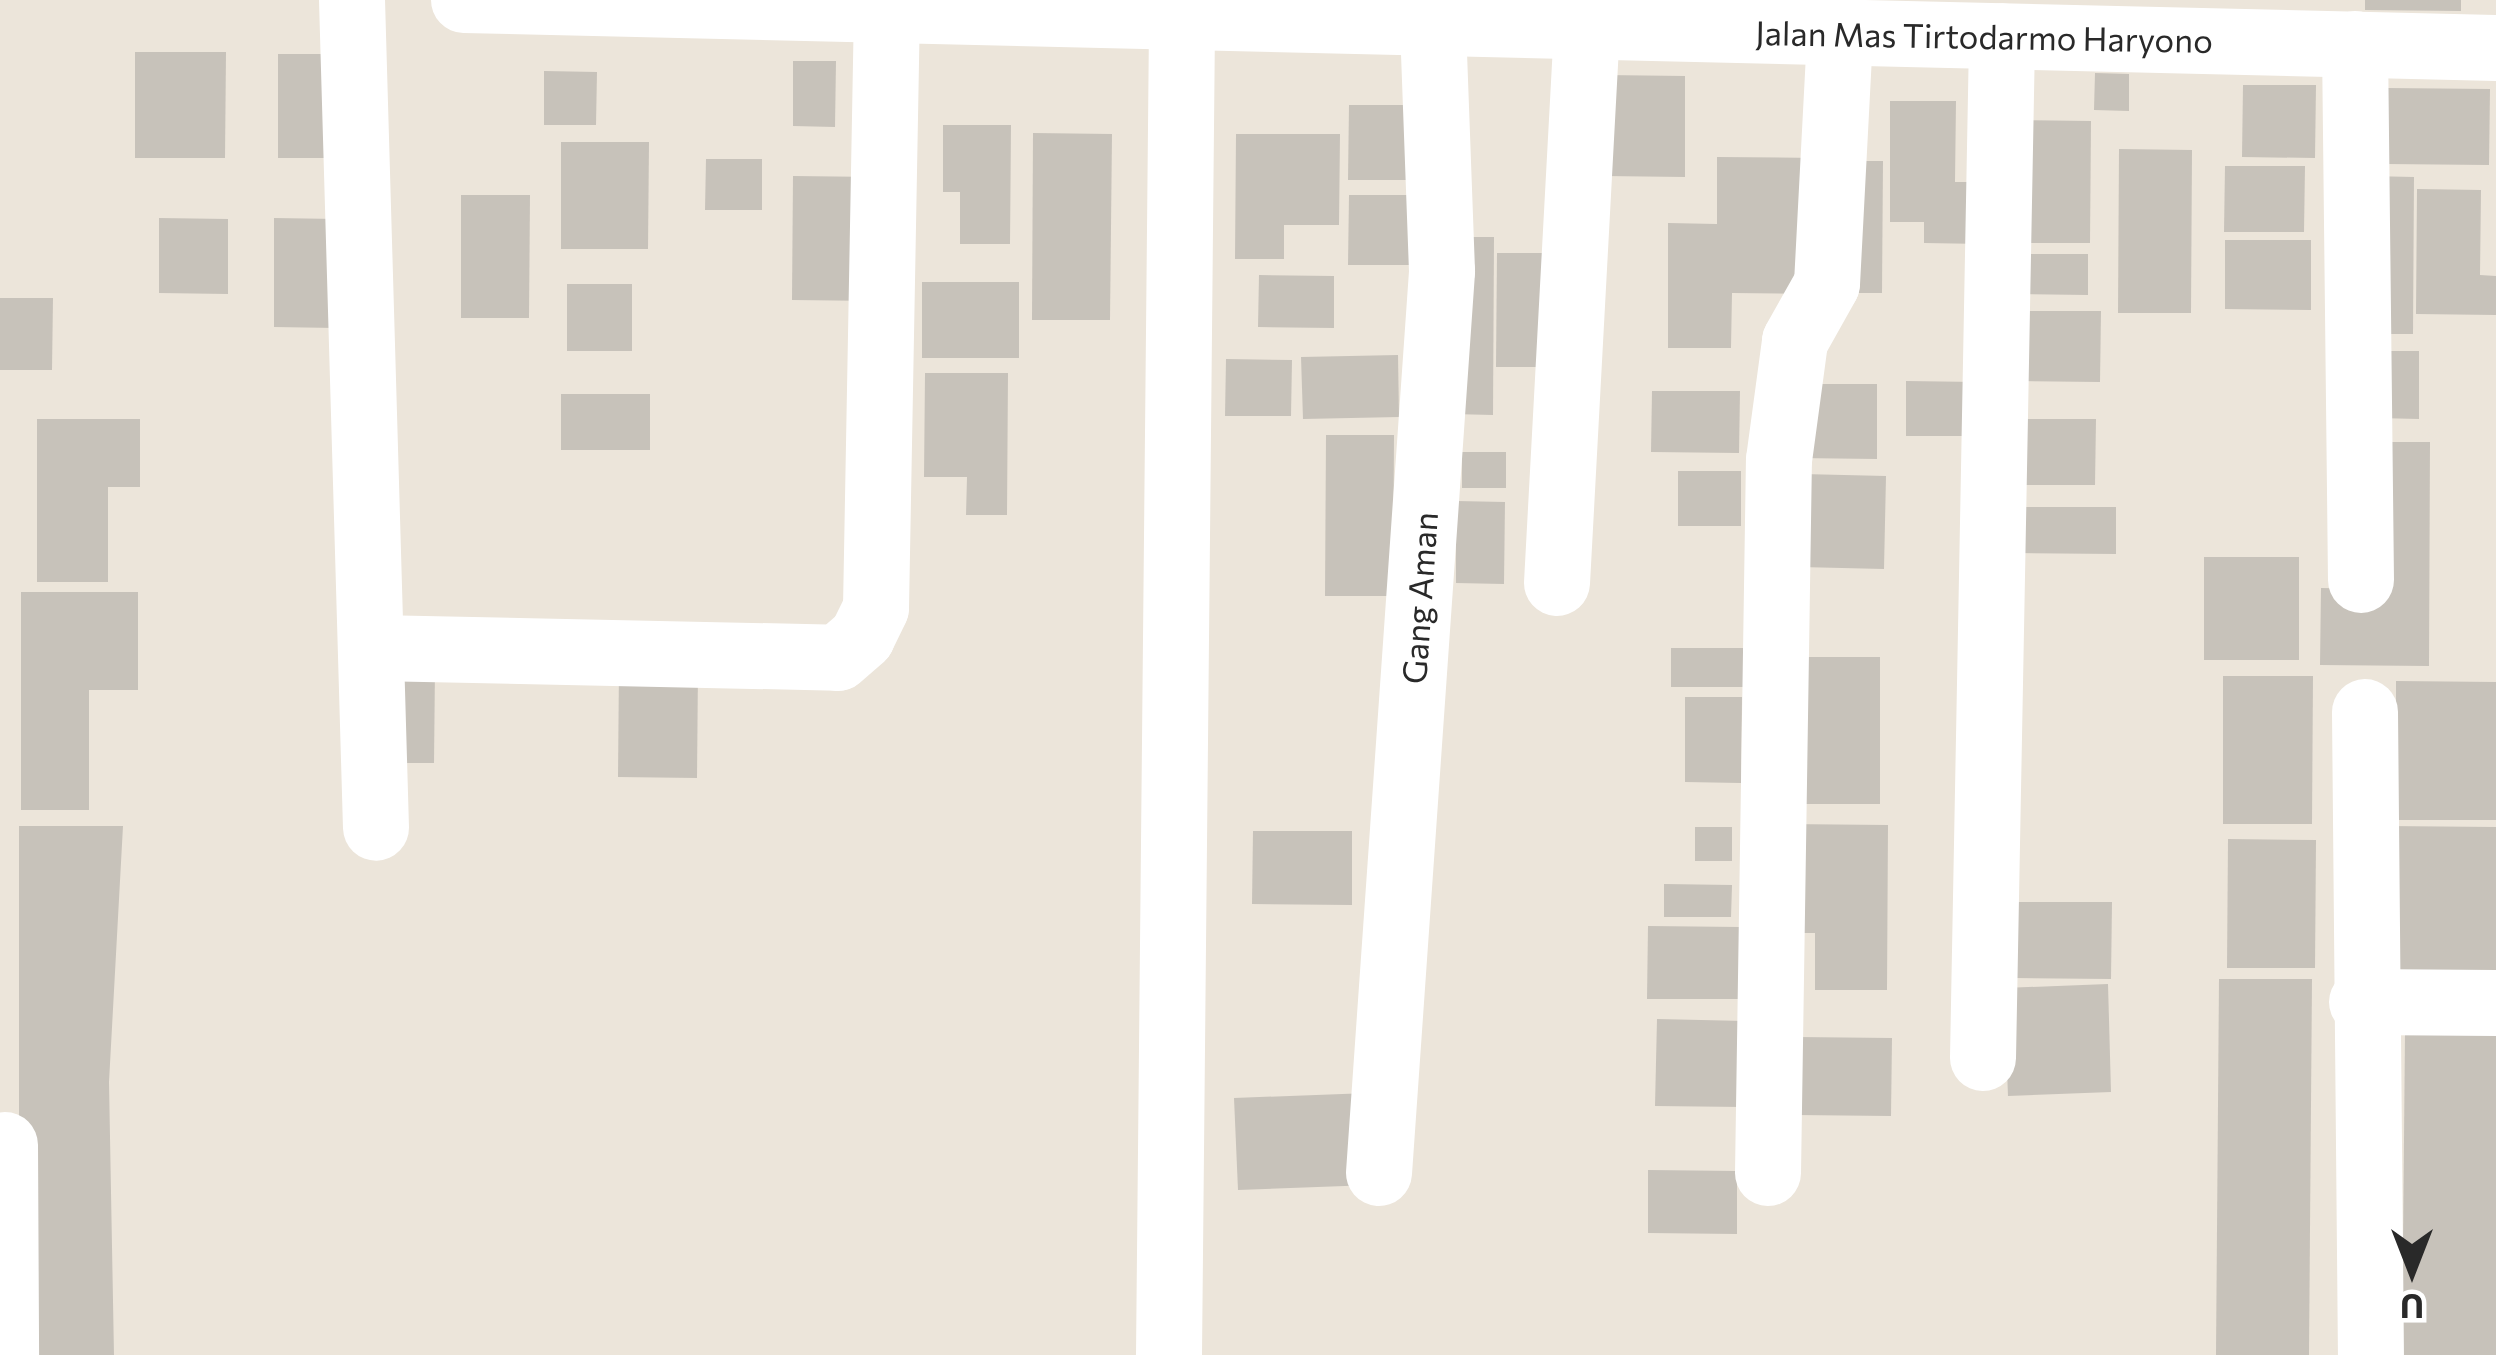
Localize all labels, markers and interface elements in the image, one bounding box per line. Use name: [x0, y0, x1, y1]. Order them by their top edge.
street label: Jalan Mas Tirtodarmo Haryono: [1755, 12, 2213, 60]
street label: Gang Aman: [1393, 511, 1445, 685]
north arrow: [2352, 1211, 2472, 1331]
text: U: [2400, 1287, 2424, 1328]

